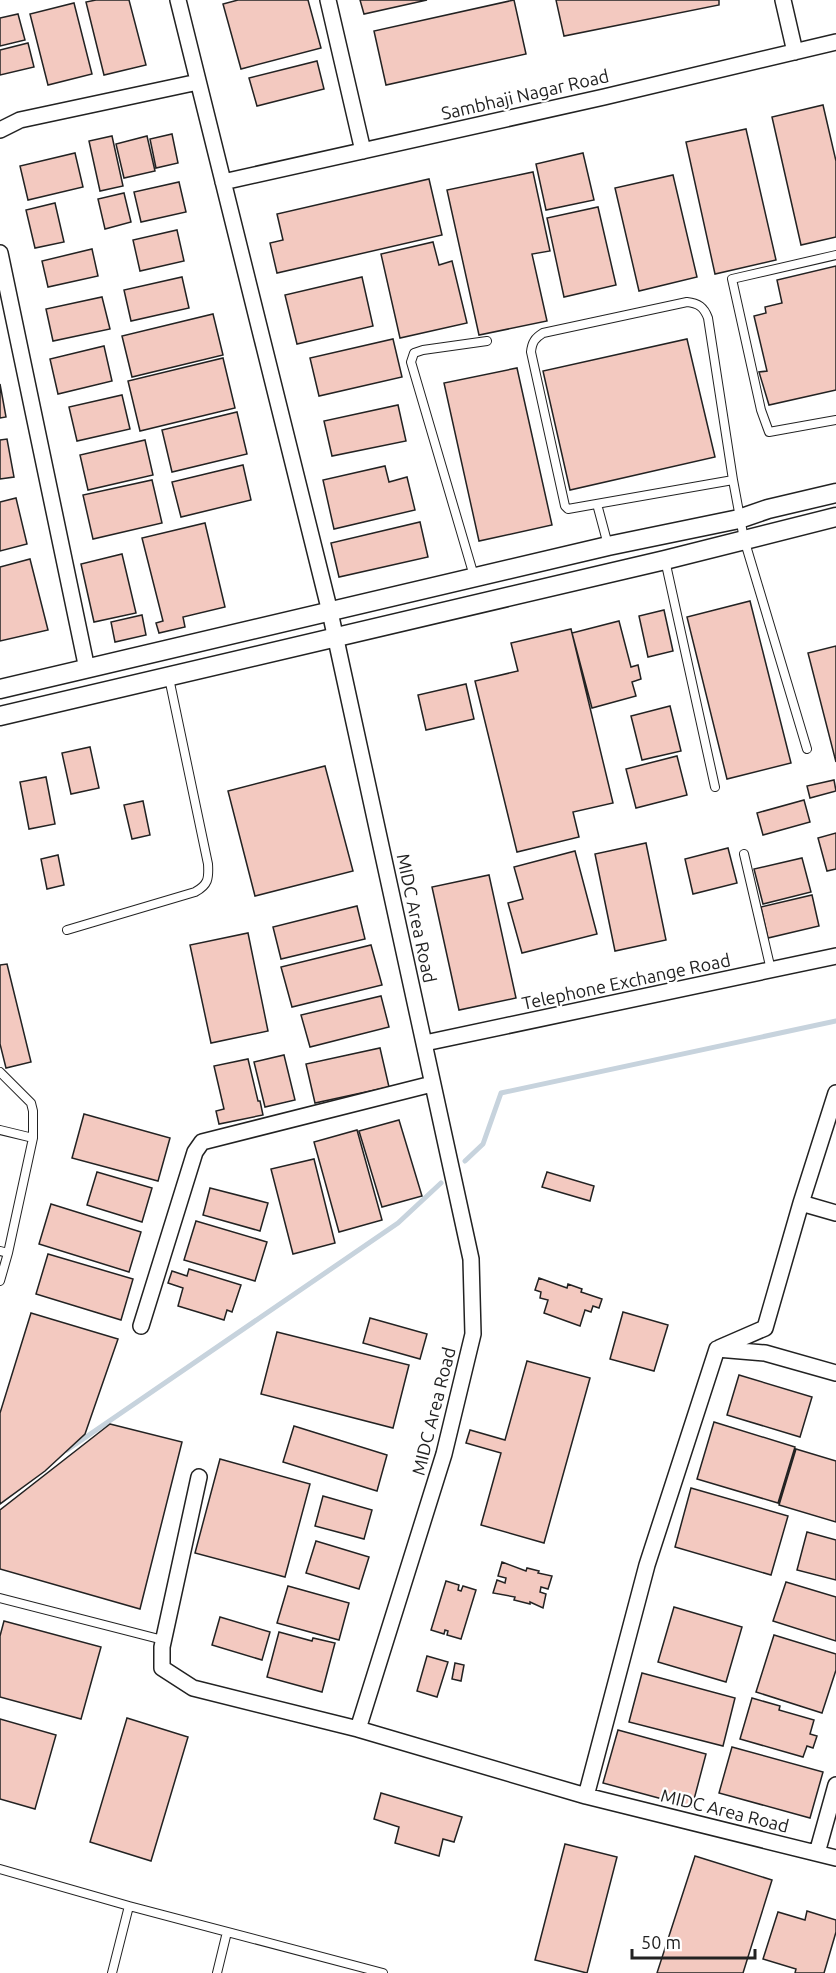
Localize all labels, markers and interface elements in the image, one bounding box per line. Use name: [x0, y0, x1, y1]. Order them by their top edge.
street label: Sambhaji Nagar Road: [439, 65, 611, 123]
street label: MIDC Area Road: [394, 852, 440, 984]
street label: Telephone Exchange Road: [520, 949, 732, 1013]
street label: MIDC Area Road: [407, 1345, 459, 1477]
street label: MIDC Area Road: [659, 1784, 791, 1836]
scale bar: [632, 1922, 755, 1960]
text: 50 m: [641, 1932, 681, 1952]

